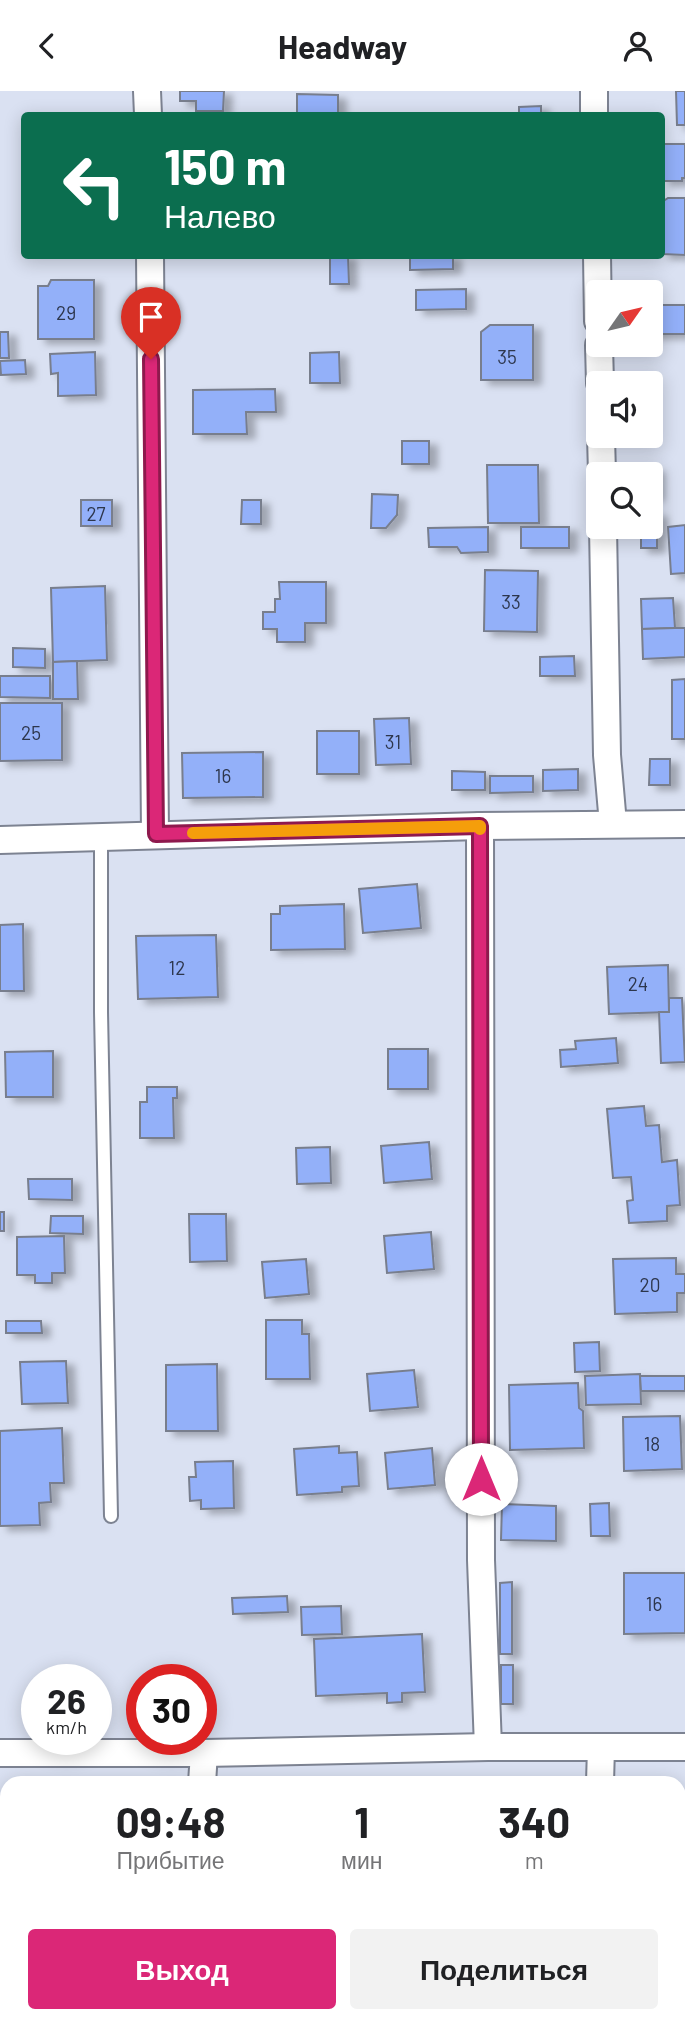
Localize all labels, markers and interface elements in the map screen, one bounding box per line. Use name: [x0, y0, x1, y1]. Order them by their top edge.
icon: back: [28, 27, 66, 65]
text: Headway: [278, 27, 407, 65]
icon: person: [619, 27, 657, 65]
text: 150 m: [164, 136, 286, 195]
icon: left: [49, 140, 140, 231]
text: Налево: [164, 196, 276, 234]
north arrow: [586, 280, 663, 357]
map controls: [586, 280, 663, 539]
pin: [121, 287, 181, 359]
icon: arrive: [132, 298, 170, 336]
house number: 29: [56, 301, 76, 324]
house number: 35: [497, 345, 517, 368]
button: sound: [586, 371, 663, 448]
button: search: [586, 462, 663, 539]
house number: 27: [86, 502, 106, 525]
house number: 33: [501, 590, 521, 613]
house number: 25: [21, 721, 41, 744]
house number: 31: [385, 730, 401, 753]
house number: 16: [215, 764, 231, 787]
house number: 12: [169, 956, 185, 979]
house number: 24: [628, 972, 648, 995]
house number: 20: [640, 1273, 660, 1296]
house number: 18: [644, 1432, 660, 1455]
position arrow: [444, 1442, 518, 1516]
house number: 16: [646, 1592, 662, 1615]
speed limit sign: 30: [126, 1664, 217, 1755]
text: 26: [47, 1679, 86, 1721]
text: km/h: [46, 1716, 87, 1738]
text: 09:48: [116, 1796, 225, 1846]
text: 1: [354, 1796, 369, 1846]
text: 340: [498, 1796, 570, 1846]
text: Прибытие: [117, 1846, 225, 1874]
text: мин: [341, 1846, 382, 1874]
text: m: [525, 1846, 544, 1874]
button: Выход: [28, 1929, 336, 2009]
button: Поделиться: [350, 1929, 658, 2009]

